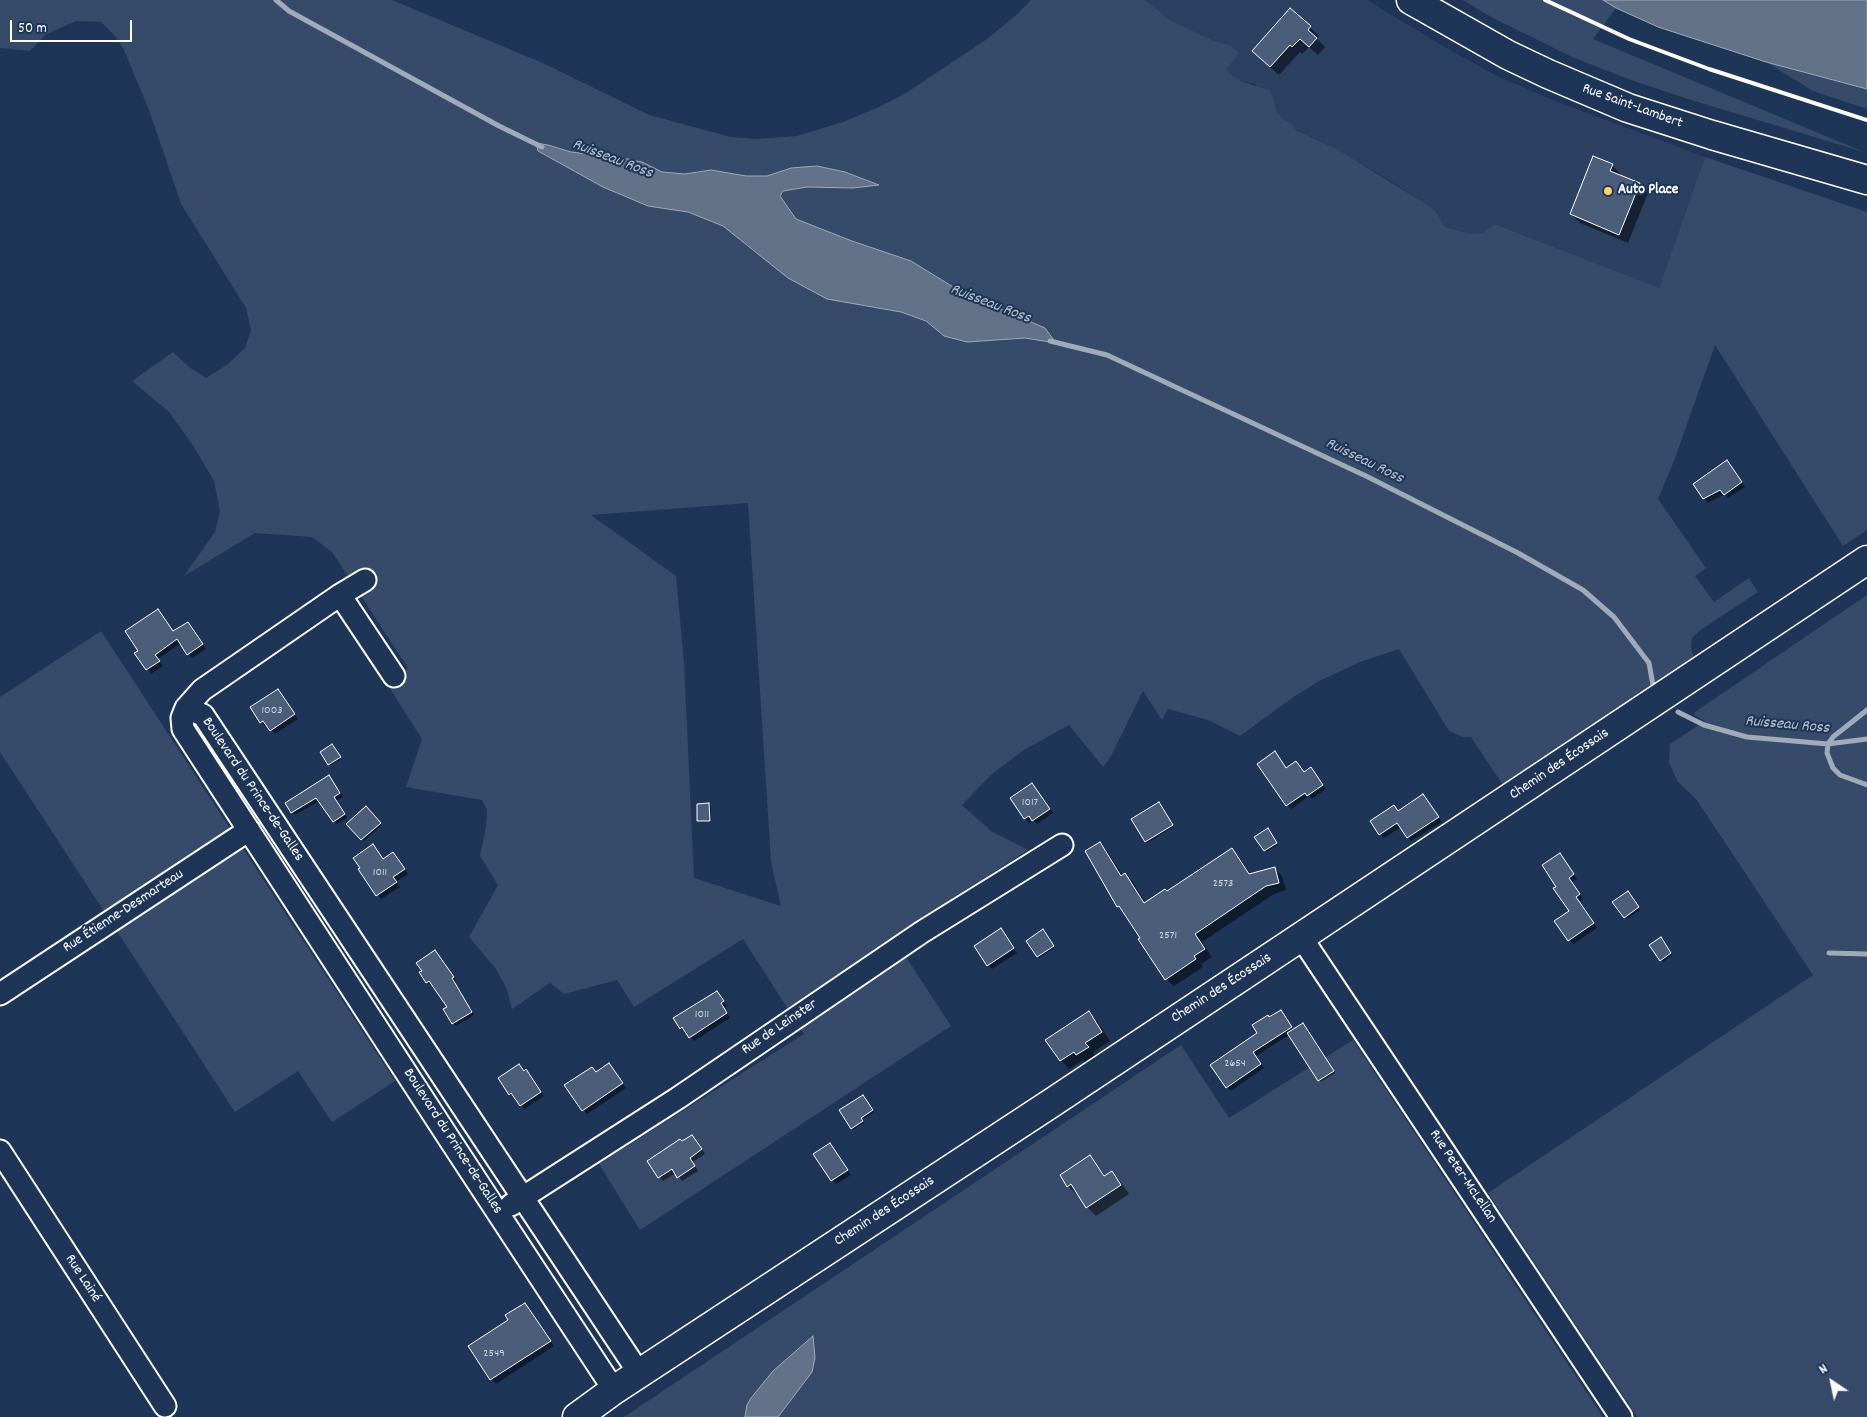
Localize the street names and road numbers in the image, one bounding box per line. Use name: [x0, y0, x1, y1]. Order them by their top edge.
street label: Rue Saint-Lambert: [1579, 81, 1685, 133]
street label: Boulevard du Prince-de-Galles: [197, 715, 307, 865]
street label: Chemin des Écossais: [1507, 725, 1613, 805]
street label: Rue Étienne-Desmarteau: [60, 866, 188, 958]
street label: Chemin des Écossais: [1168, 950, 1276, 1028]
street label: Rue de Leinster: [739, 996, 821, 1060]
street label: Boulevard du Prince-de-Galles: [398, 1066, 506, 1218]
street label: Rue Peter-McLellan: [1424, 1127, 1500, 1227]
street label: Chemin des Écossais: [831, 1173, 939, 1251]
street label: Rue Lainé: [60, 1252, 104, 1306]

